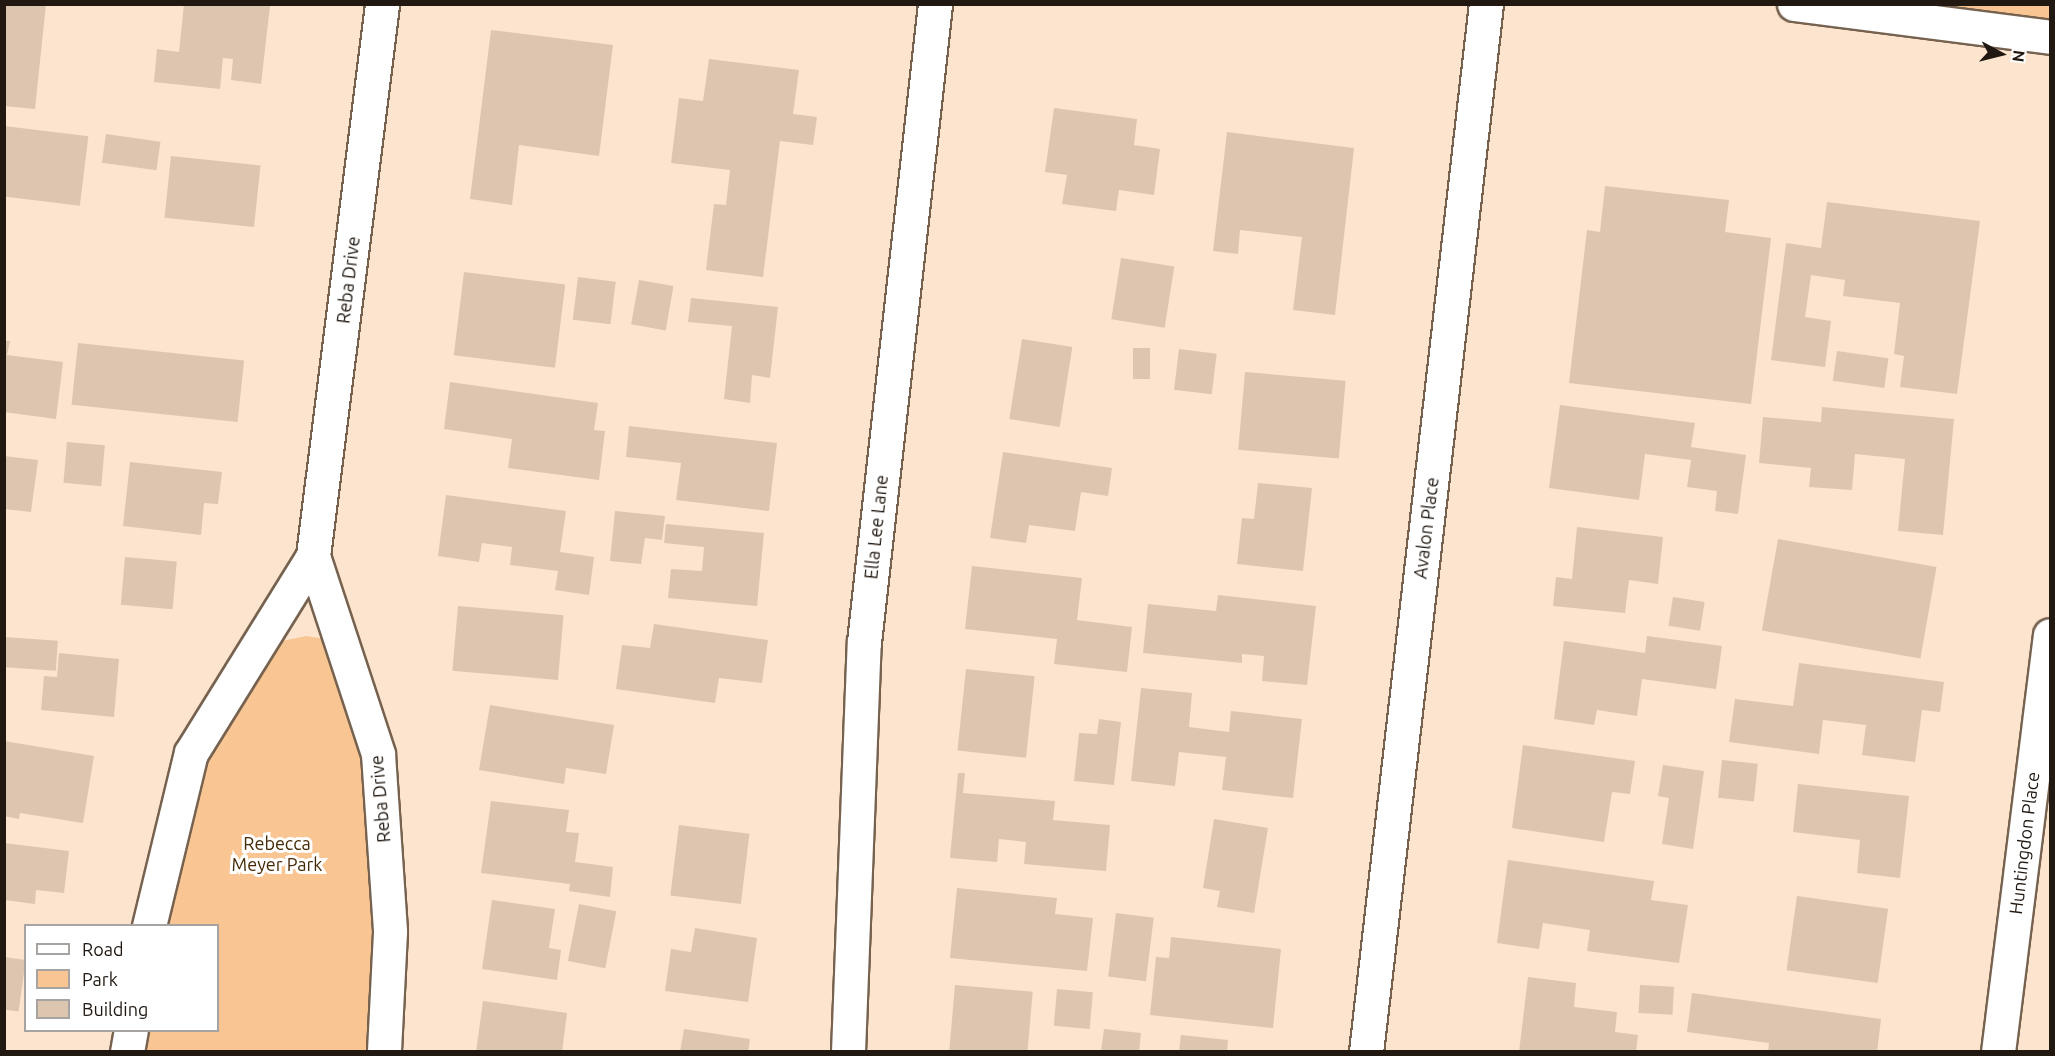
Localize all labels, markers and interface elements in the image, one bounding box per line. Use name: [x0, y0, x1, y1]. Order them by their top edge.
north arrow: [1971, 24, 2031, 84]
text: N: [2009, 49, 2029, 63]
street label: Reba Drive: [332, 235, 364, 325]
street label: Ella Lee Lane: [860, 474, 892, 580]
street label: Avalon Place: [1409, 476, 1443, 580]
street label: Reba Drive: [365, 754, 395, 844]
street label: Huntingdon Place: [2005, 770, 2043, 916]
park label: Rebecca Meyer Park: [232, 833, 322, 876]
legend: [24, 924, 219, 1032]
text: Road: [82, 939, 124, 959]
text: Park: [82, 969, 118, 989]
text: Building: [82, 999, 148, 1019]

